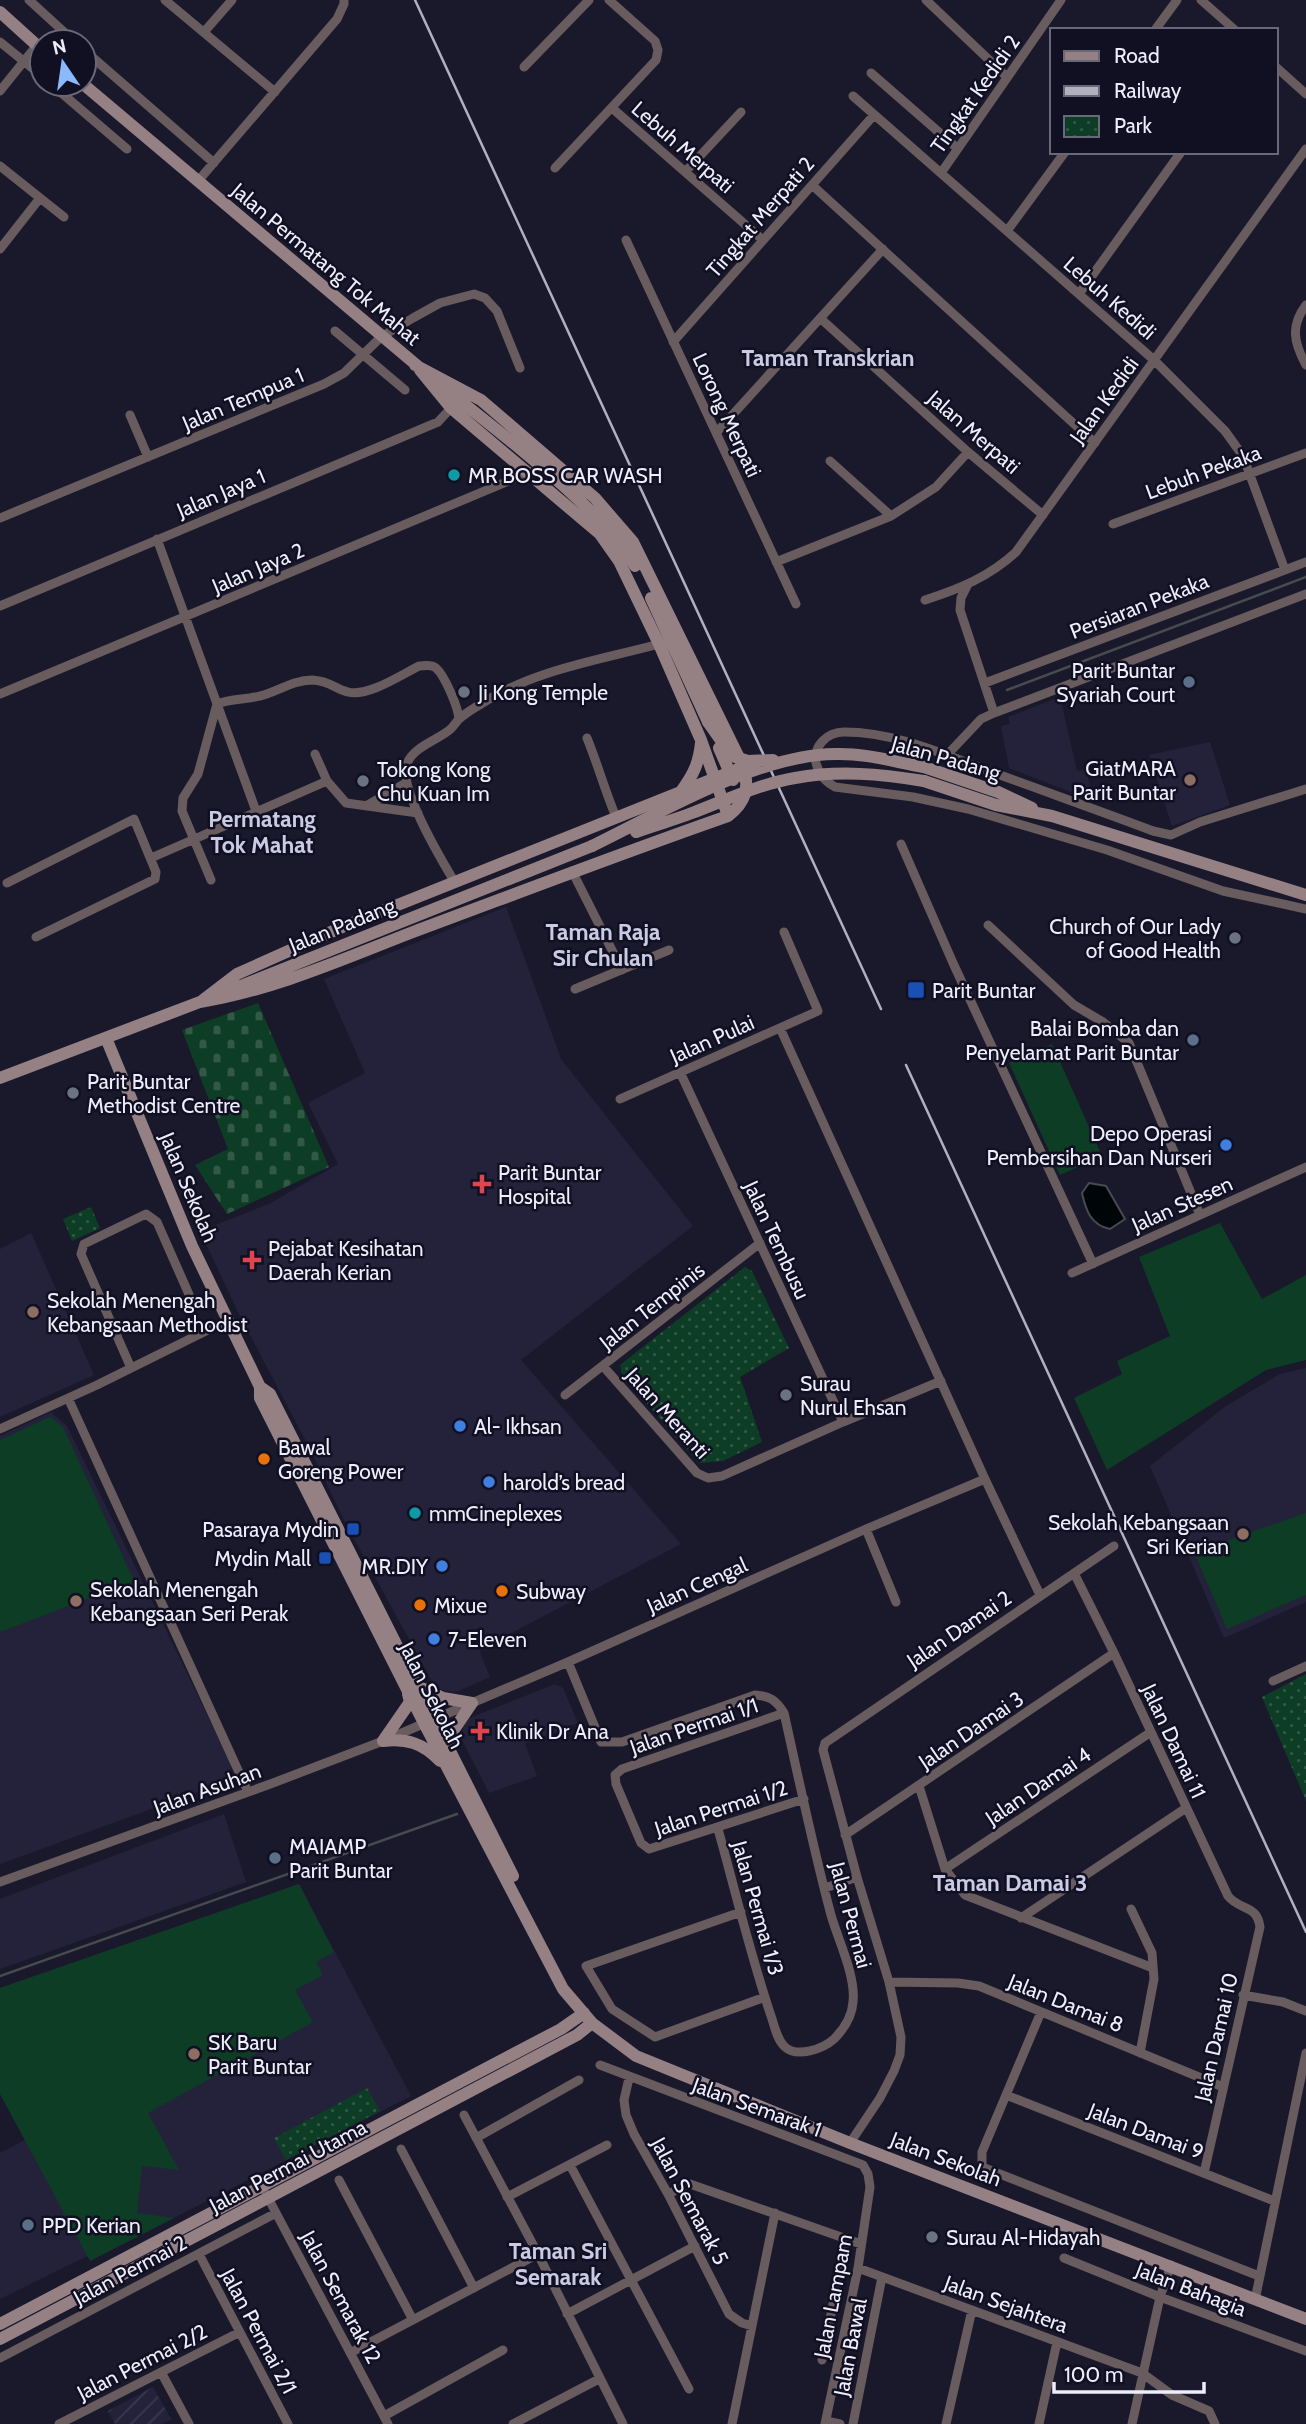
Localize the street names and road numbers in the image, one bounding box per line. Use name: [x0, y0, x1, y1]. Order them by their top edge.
street label: Tingkat Kedidi 2: [925, 30, 1025, 158]
street label: Lebuh Merpati: [627, 96, 739, 198]
street label: Tingkat Merpati 2: [701, 152, 819, 282]
street label: Jalan Permatang Tok Mahat: [226, 177, 425, 350]
street label: Lebuh Kedidi: [1059, 251, 1161, 345]
street label: Lorong Merpati: [687, 349, 767, 481]
street label: Jalan Kedidi: [1064, 352, 1144, 449]
street label: Jalan Tempua 1: [177, 362, 308, 436]
street label: Jalan Merpati: [922, 385, 1025, 479]
street label: Lebuh Pekaka: [1142, 440, 1264, 504]
street label: Jalan Jaya 1: [172, 463, 269, 523]
street label: Jalan Jaya 2: [207, 537, 308, 599]
street label: Persiaran Pekaka: [1066, 568, 1212, 644]
street label: Jalan Padang: [888, 730, 1004, 786]
street label: Jalan Padang: [284, 892, 399, 958]
street label: Jalan Pulai: [665, 1009, 758, 1069]
street label: Jalan Sekolah: [154, 1128, 223, 1246]
street label: Jalan Stesen: [1127, 1171, 1236, 1238]
street label: Jalan Tembusu: [738, 1176, 815, 1303]
street label: Jalan Tempinis: [594, 1257, 710, 1355]
street label: Jalan Meranti: [620, 1362, 715, 1464]
street label: Jalan Cengal: [642, 1552, 751, 1619]
street label: Jalan Damai 2: [901, 1585, 1016, 1674]
street label: Jalan Sekolah: [394, 1636, 470, 1753]
street label: Jalan Damai 11: [1136, 1679, 1211, 1802]
street label: Jalan Damai 3: [913, 1686, 1028, 1775]
street label: Jalan Permai 1/1: [626, 1692, 761, 1760]
street label: Jalan Damai 4: [980, 1742, 1095, 1831]
street label: Jalan Asuhan: [149, 1758, 264, 1820]
street label: Jalan Permai 1/2: [650, 1775, 791, 1842]
street label: Jalan Permai 1/3: [727, 1837, 789, 1978]
street label: Jalan Permai: [825, 1858, 877, 1971]
street label: Jalan Damai 8: [1004, 1968, 1127, 2037]
street label: Jalan Damai 10: [1189, 1970, 1243, 2105]
street label: Jalan Semarak 1: [688, 2072, 825, 2142]
street label: Jalan Damai 9: [1084, 2097, 1207, 2164]
street label: Jalan Permai Utama: [204, 2114, 371, 2218]
street label: Jalan Sekolah: [886, 2126, 1005, 2192]
street label: Jalan Semarak 5: [646, 2132, 734, 2269]
street label: Jalan Semarak 12: [295, 2225, 386, 2368]
street label: Jalan Permai 2: [68, 2230, 191, 2311]
street label: Jalan Lampam: [809, 2232, 857, 2361]
street label: Jalan Bahagia: [1131, 2256, 1250, 2321]
street label: Jalan Permai 2/1: [215, 2263, 302, 2398]
street label: Jalan Sejahtera: [939, 2270, 1071, 2339]
street label: Jalan Bawal: [828, 2296, 872, 2399]
street label: Jalan Permai 2/2: [72, 2319, 211, 2406]

